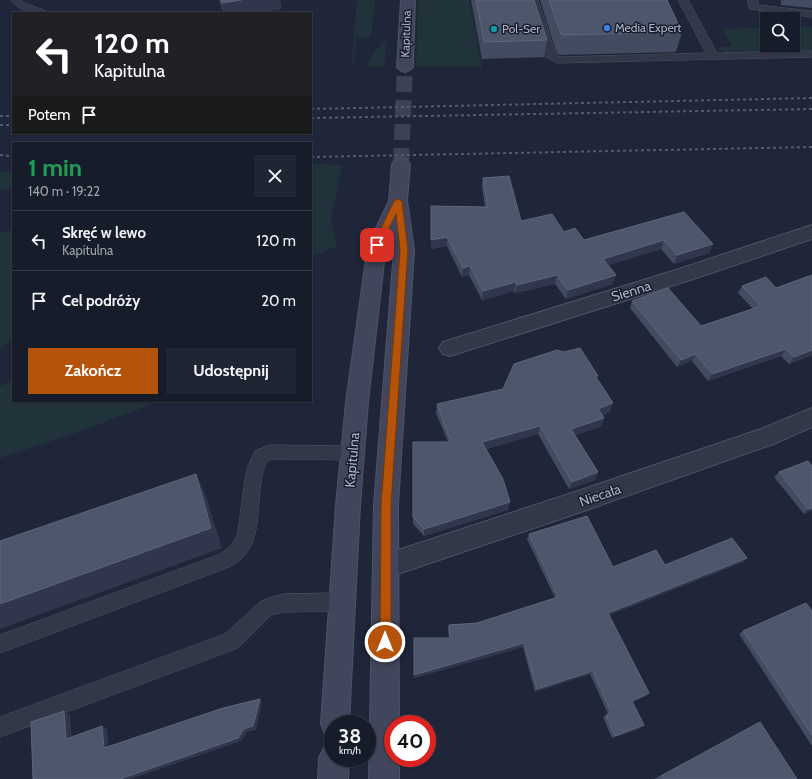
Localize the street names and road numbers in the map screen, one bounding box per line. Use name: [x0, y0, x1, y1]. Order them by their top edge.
street label: Kapitulna: [397, 10, 414, 58]
street label: Sienna: [609, 276, 653, 306]
street label: Kapitulna: [341, 431, 363, 488]
street label: Niecała: [577, 479, 624, 511]

